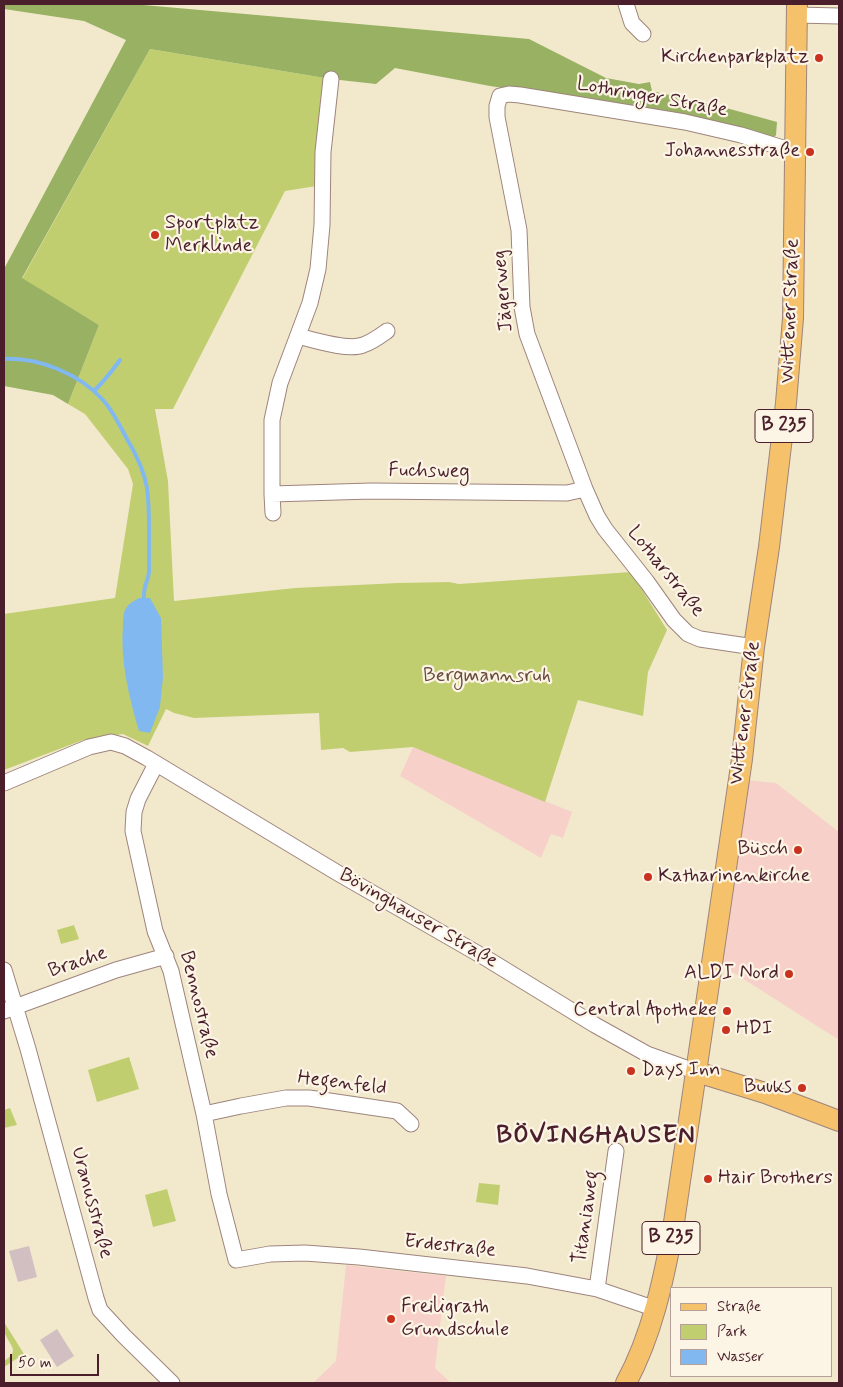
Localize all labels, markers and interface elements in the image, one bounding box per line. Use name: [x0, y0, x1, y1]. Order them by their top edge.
place label: Kirchenparkplatz: [661, 46, 809, 70]
marker: Kirchenparkplatz: [813, 52, 825, 64]
street label: Lothringer Straße: [575, 73, 729, 123]
place label: Johannesstraße: [664, 140, 800, 164]
marker: Johannesstraße: [804, 146, 816, 158]
place label: Sportplatz Merklinde: [165, 212, 259, 259]
marker: Sportplatz Merklinde: [149, 229, 161, 241]
street label: Wittener Straße: [776, 238, 806, 384]
street label: Jägerweg: [488, 249, 520, 333]
road number: B 235: [755, 410, 813, 442]
street label: Fuchsweg: [388, 459, 470, 485]
street label: Lotharstraße: [621, 522, 709, 622]
street label: Wittener Straße: [725, 640, 767, 786]
park label: Bergmannsruh: [423, 665, 551, 689]
place label: Büsch: [738, 838, 788, 862]
marker: Büsch: [792, 844, 804, 856]
street label: Bövinghauser Straße: [334, 864, 502, 974]
place label: Katharinenkirche: [658, 865, 810, 889]
marker: Katharinenkirche: [642, 871, 654, 883]
street label: Brache: [45, 942, 111, 984]
street label: Bennostraße: [173, 949, 223, 1061]
place label: ALDI Nord: [684, 962, 779, 986]
marker: ALDI Nord: [783, 968, 795, 980]
place label: Central Apotheke: [573, 999, 717, 1023]
marker: Central Apotheke: [721, 1005, 733, 1017]
place label: HDI: [736, 1018, 773, 1042]
marker: HDI: [720, 1024, 732, 1036]
place label: Days Inn: [641, 1059, 720, 1083]
marker: Days Inn: [625, 1065, 637, 1077]
street label: Hegenfeld: [296, 1067, 388, 1101]
place label: Buuks: [744, 1076, 792, 1100]
marker: Buuks: [796, 1082, 808, 1094]
district label: BÖVINGHAUSEN: [496, 1122, 696, 1152]
street label: Uranusstraße: [65, 1145, 117, 1261]
place label: Hair Brothers: [718, 1167, 833, 1191]
street label: Titaniaweg: [569, 1169, 605, 1265]
marker: Hair Brothers: [702, 1173, 714, 1185]
road number: B 235: [642, 1222, 700, 1254]
street label: Erdestraße: [403, 1230, 497, 1264]
legend: [670, 1287, 833, 1377]
place label: Freiligrath Grundschule: [401, 1296, 509, 1343]
text: Straße: [717, 1297, 761, 1317]
marker: Freiligrath Grundschule: [385, 1313, 397, 1325]
text: Park: [717, 1322, 747, 1342]
scale bar: [12, 1344, 101, 1376]
text: Wasser: [717, 1347, 764, 1367]
text: 50 m: [18, 1353, 52, 1373]

